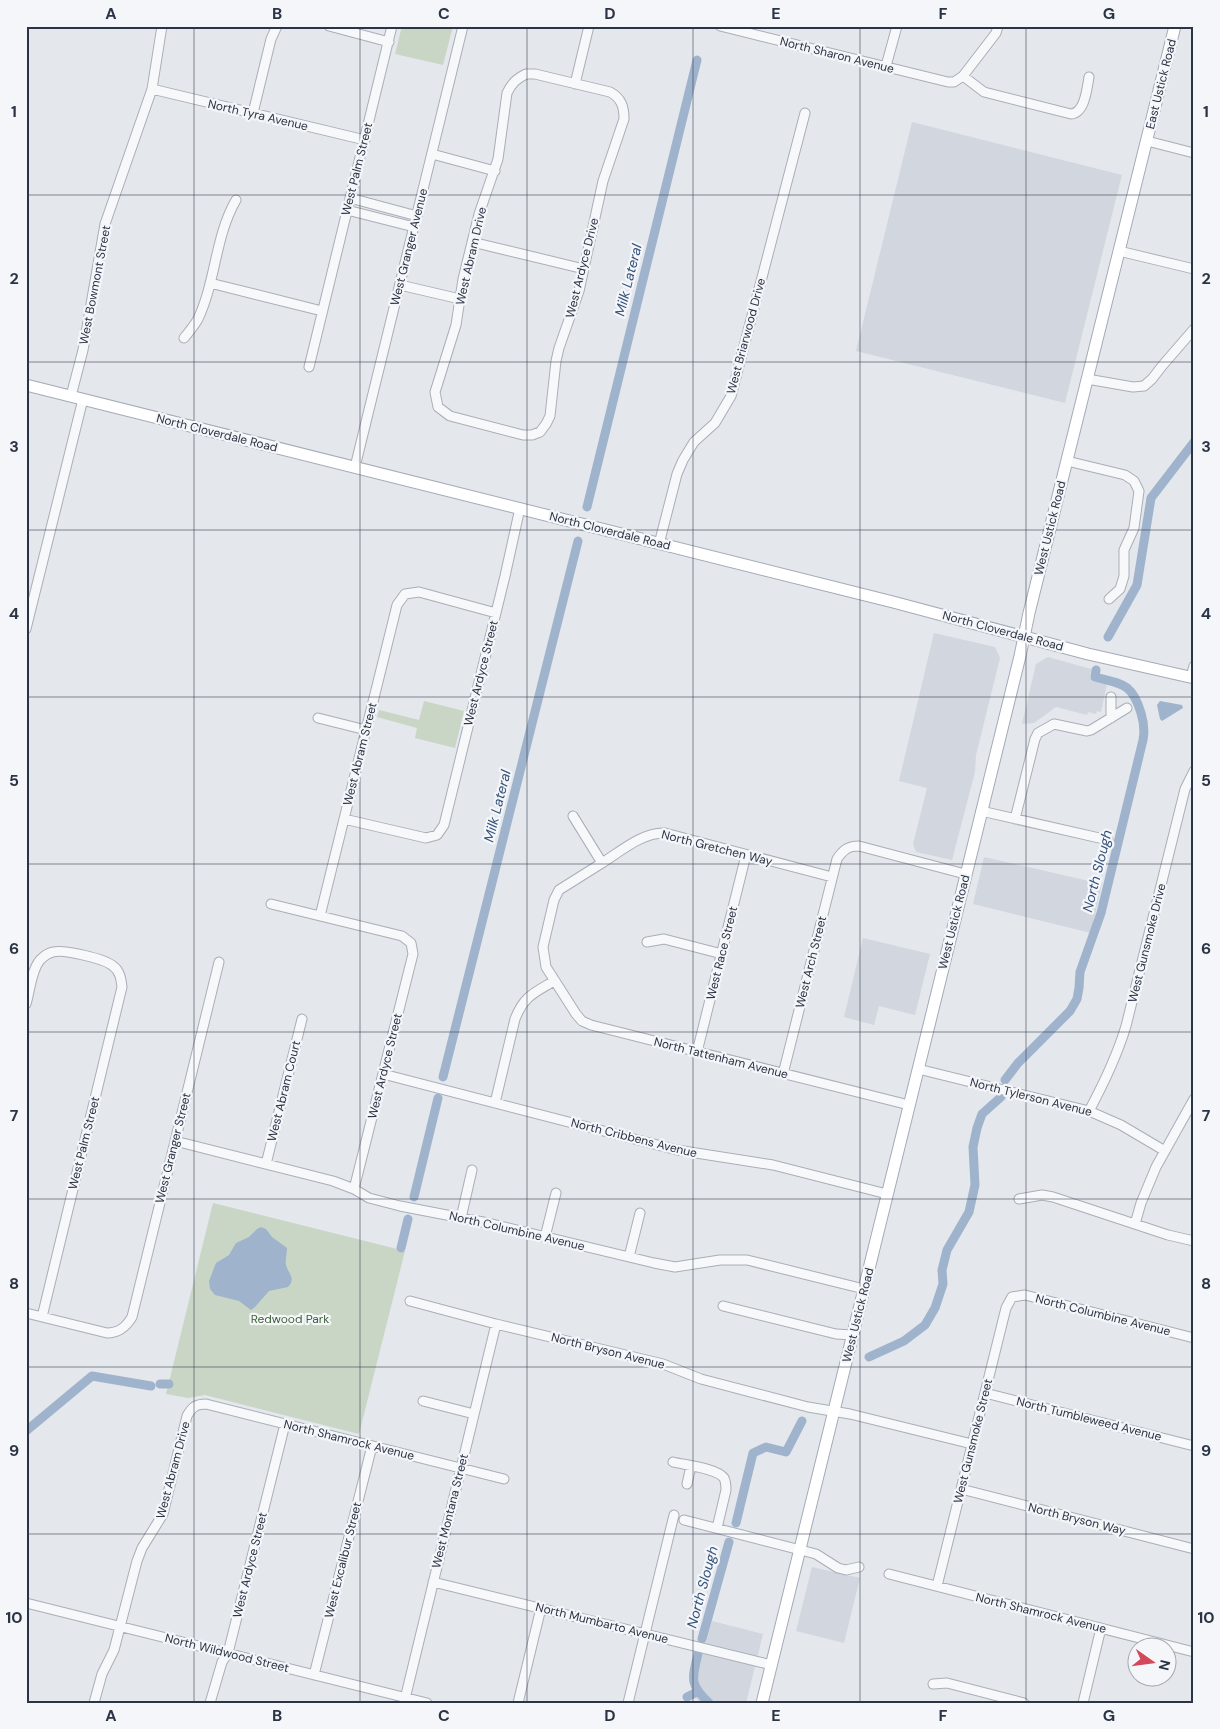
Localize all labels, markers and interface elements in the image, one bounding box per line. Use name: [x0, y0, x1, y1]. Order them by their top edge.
text: A: [105, 3, 117, 24]
text: B: [272, 3, 282, 24]
text: C: [438, 3, 450, 24]
text: D: [604, 3, 616, 24]
text: E: [771, 3, 781, 24]
text: F: [939, 3, 948, 24]
text: G: [1103, 3, 1115, 24]
street label: North Sharon Avenue: [778, 33, 896, 77]
street label: East Ustick Road: [1142, 37, 1180, 131]
street label: North Tyra Avenue: [206, 96, 310, 134]
text: 1: [11, 101, 17, 122]
text: 1: [1203, 101, 1209, 122]
street label: West Palm Street: [338, 121, 376, 217]
street label: West Granger Avenue: [387, 187, 431, 307]
street label: West Abram Drive: [452, 205, 490, 307]
street label: West Ardyce Drive: [562, 216, 602, 320]
street label: West Bowmont Street: [76, 224, 114, 346]
water label: Milk Lateral: [610, 241, 646, 318]
text: 2: [9, 268, 19, 289]
text: 2: [1201, 268, 1211, 289]
street label: West Briarwood Drive: [723, 276, 769, 396]
street label: North Cloverdale Road: [155, 410, 279, 456]
text: 3: [9, 436, 19, 457]
text: 3: [1201, 436, 1211, 457]
street label: West Ustick Road: [1031, 479, 1069, 577]
street label: North Cloverdale Road: [548, 508, 672, 554]
text: 4: [9, 603, 19, 624]
text: 4: [1201, 603, 1211, 624]
street label: North Cloverdale Road: [941, 607, 1065, 655]
street label: West Ardyce Street: [460, 618, 502, 727]
street label: West Abram Street: [339, 700, 381, 807]
water label: Milk Lateral: [479, 767, 515, 844]
text: 5: [9, 770, 19, 791]
text: 5: [1201, 770, 1211, 791]
street label: North Gretchen Way: [660, 826, 774, 870]
water label: North Slough: [1078, 828, 1116, 914]
street label: West Ustick Road: [935, 873, 973, 971]
street label: West Gunsmoke Drive: [1124, 882, 1170, 1004]
street label: West Race Street: [703, 904, 741, 1001]
street label: West Arch Street: [792, 914, 830, 1010]
text: 6: [9, 938, 19, 959]
text: 6: [1201, 938, 1211, 959]
street label: West Ardyce Street: [364, 1011, 406, 1120]
street label: North Tattenham Avenue: [652, 1034, 790, 1082]
street label: West Abram Court: [264, 1039, 304, 1143]
street label: North Tylerson Avenue: [968, 1074, 1094, 1120]
street label: West Granger Street: [152, 1091, 195, 1205]
street label: West Palm Street: [65, 1095, 103, 1191]
text: 7: [10, 1105, 19, 1126]
text: 7: [1202, 1105, 1211, 1126]
street label: North Cribbens Avenue: [569, 1115, 699, 1161]
street label: North Columbine Avenue: [448, 1208, 587, 1254]
street label: West Ustick Road: [839, 1266, 877, 1364]
text: 8: [9, 1273, 19, 1294]
text: 8: [1201, 1273, 1211, 1294]
street label: North Columbine Avenue: [1034, 1290, 1172, 1340]
park label: Redwood Park: [251, 1311, 329, 1327]
street label: North Bryson Avenue: [549, 1329, 667, 1373]
street label: West Gunsmoke Street: [950, 1377, 996, 1505]
street label: North Tumbleweed Avenue: [1015, 1393, 1163, 1445]
street label: North Shamrock Avenue: [282, 1416, 416, 1464]
street label: West Abram Drive: [152, 1419, 194, 1520]
text: 9: [9, 1440, 19, 1461]
text: 9: [1201, 1440, 1211, 1461]
street label: West Montana Street: [428, 1452, 472, 1570]
street label: North Bryson Way: [1027, 1499, 1128, 1539]
street label: West Excalibur Street: [321, 1500, 365, 1620]
street label: West Ardyce Street: [229, 1510, 271, 1619]
water label: North Slough: [682, 1544, 722, 1630]
street label: North Shamrock Avenue: [974, 1589, 1108, 1637]
street label: North Mumbarto Avenue: [534, 1599, 670, 1647]
text: 10: [5, 1607, 23, 1628]
text: 10: [1197, 1607, 1215, 1628]
street label: North Wildwood Street: [163, 1630, 291, 1676]
north arrow: [1128, 1636, 1178, 1686]
text: N: [1155, 1658, 1175, 1672]
text: A: [105, 1705, 117, 1726]
text: B: [272, 1705, 282, 1726]
text: C: [438, 1705, 450, 1726]
text: D: [604, 1705, 616, 1726]
text: E: [771, 1705, 781, 1726]
text: F: [939, 1705, 948, 1726]
text: G: [1103, 1705, 1115, 1726]

